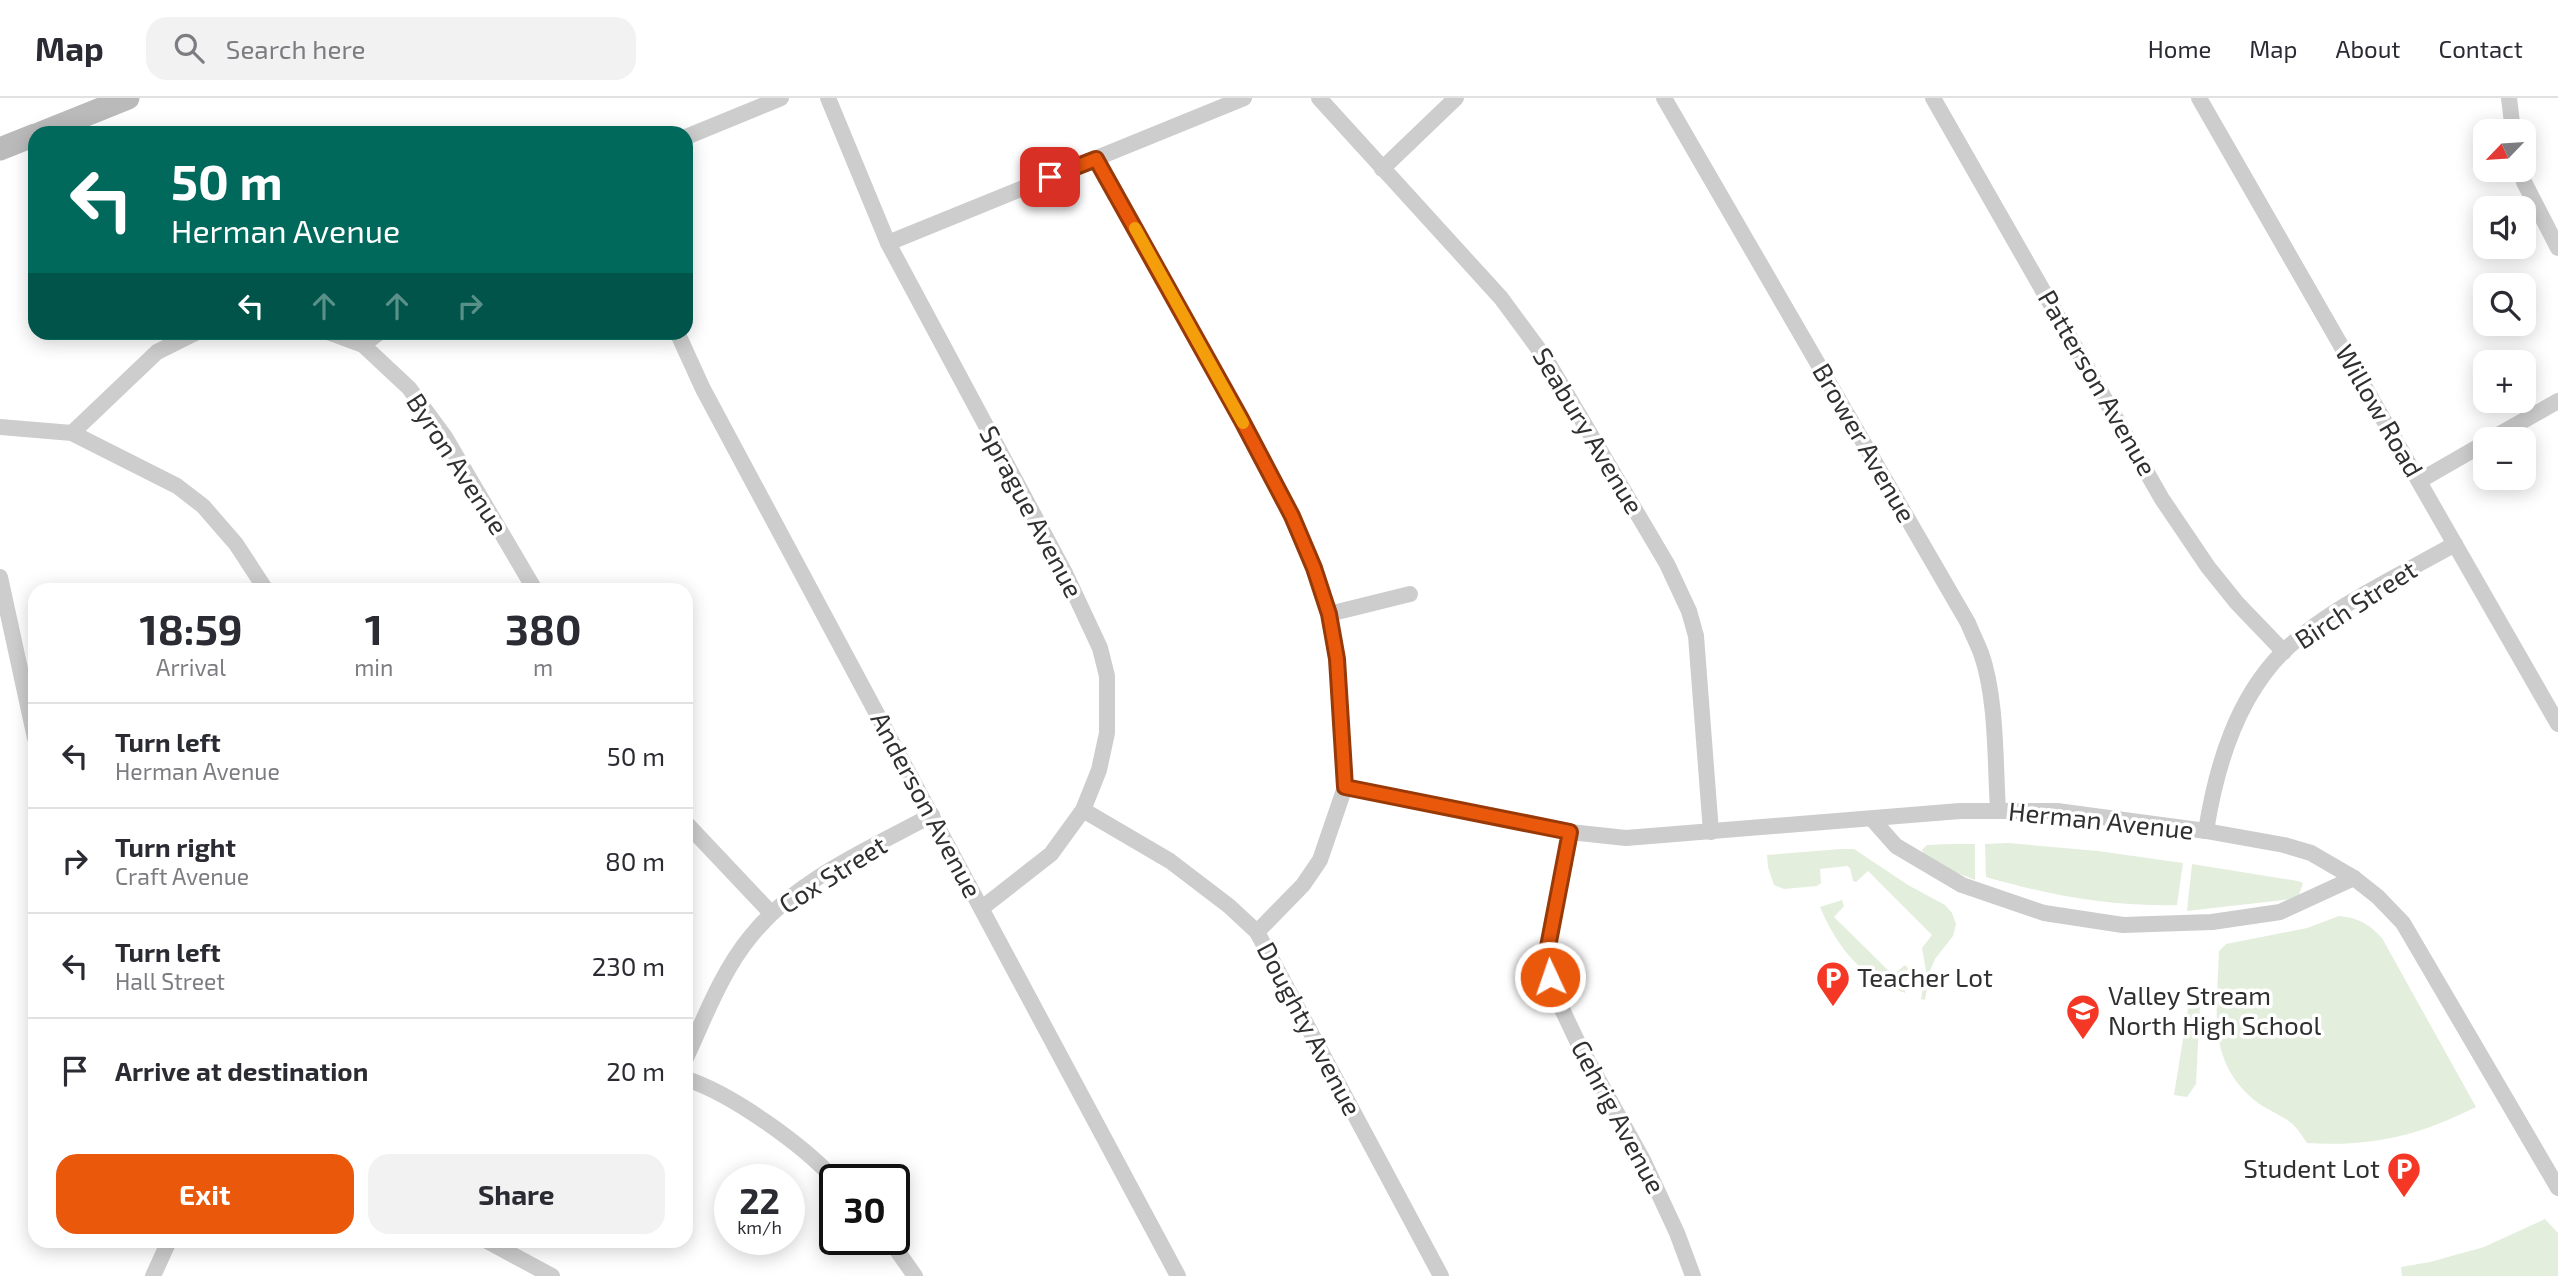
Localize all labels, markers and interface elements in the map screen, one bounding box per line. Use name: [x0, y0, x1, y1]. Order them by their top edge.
search box: [146, 17, 636, 80]
text: Map: [35, 28, 104, 68]
icon: search: [170, 29, 208, 67]
text: Search here: [226, 33, 365, 64]
text: Home: [2148, 34, 2211, 63]
text: Map: [2249, 34, 2297, 63]
text: About: [2335, 34, 2401, 63]
text: Contact: [2439, 34, 2523, 63]
north arrow: [2473, 119, 2536, 182]
map controls: [2473, 119, 2536, 490]
pin: [1020, 147, 1080, 207]
text: 50 m: [171, 151, 283, 210]
icon: left: [56, 154, 147, 245]
icon: arrive: [1031, 158, 1069, 196]
button: sound: [2473, 196, 2536, 259]
text: Herman Avenue: [171, 211, 400, 249]
button: search: [2473, 273, 2536, 336]
street label: Patterson Avenue: [2033, 284, 2164, 481]
icon: left: [232, 287, 270, 325]
icon: ahead: [305, 287, 343, 325]
icon: ahead: [378, 287, 416, 325]
icon: right: [451, 287, 489, 325]
street label: Willow Road: [2330, 338, 2431, 482]
street label: Seabury Avenue: [1527, 342, 1651, 519]
button: +: [2473, 350, 2536, 413]
street label: Brower Avenue: [1807, 357, 1923, 527]
street label: Byron Avenue: [401, 387, 515, 540]
street label: Sprague Avenue: [974, 420, 1091, 602]
button: −: [2473, 427, 2536, 490]
street label: Birch Street: [2289, 553, 2422, 654]
text: 18:59: [140, 603, 243, 653]
text: 1: [365, 603, 383, 653]
text: 380: [505, 603, 581, 653]
text: Arrival: [156, 653, 226, 681]
text: min: [354, 653, 393, 681]
text: m: [533, 653, 553, 681]
street label: Anderson Avenue: [865, 706, 989, 902]
text: Turn left: [115, 726, 221, 757]
icon: left: [56, 737, 94, 775]
text: 50 m: [607, 740, 665, 771]
text: Herman Avenue: [115, 757, 280, 785]
street label: Herman Avenue: [2007, 794, 2195, 845]
street label: Cox Street: [773, 828, 892, 919]
text: Turn right: [115, 831, 236, 862]
icon: right: [56, 842, 94, 880]
text: 80 m: [605, 845, 665, 876]
text: Craft Avenue: [115, 862, 249, 890]
text: Turn left: [115, 936, 221, 967]
street label: Doughty Avenue: [1252, 936, 1369, 1120]
position arrow: [1513, 940, 1587, 1014]
icon: left: [56, 947, 94, 985]
text: 230 m: [592, 950, 665, 981]
parking icon: Teacher Lot: [1814, 959, 1852, 1008]
place label: Teacher Lot: [1857, 961, 1993, 992]
text: Hall Street: [115, 967, 225, 995]
place label: Valley Stream North High School: [2108, 979, 2322, 1040]
school or university icon: Valley Stream North High School: [2064, 992, 2102, 1041]
street label: Gehrig Avenue: [1566, 1034, 1673, 1198]
icon: arrive: [56, 1052, 94, 1090]
text: Arrive at destination: [115, 1055, 368, 1086]
text: 20 m: [606, 1055, 665, 1086]
parking icon: Student Lot: [2385, 1150, 2423, 1199]
place label: Student Lot: [2243, 1152, 2380, 1183]
button: Exit: [56, 1154, 354, 1234]
button: Share: [368, 1154, 665, 1234]
speed limit sign: 30: [819, 1164, 910, 1255]
text: 22: [739, 1179, 780, 1221]
text: km/h: [737, 1216, 782, 1238]

